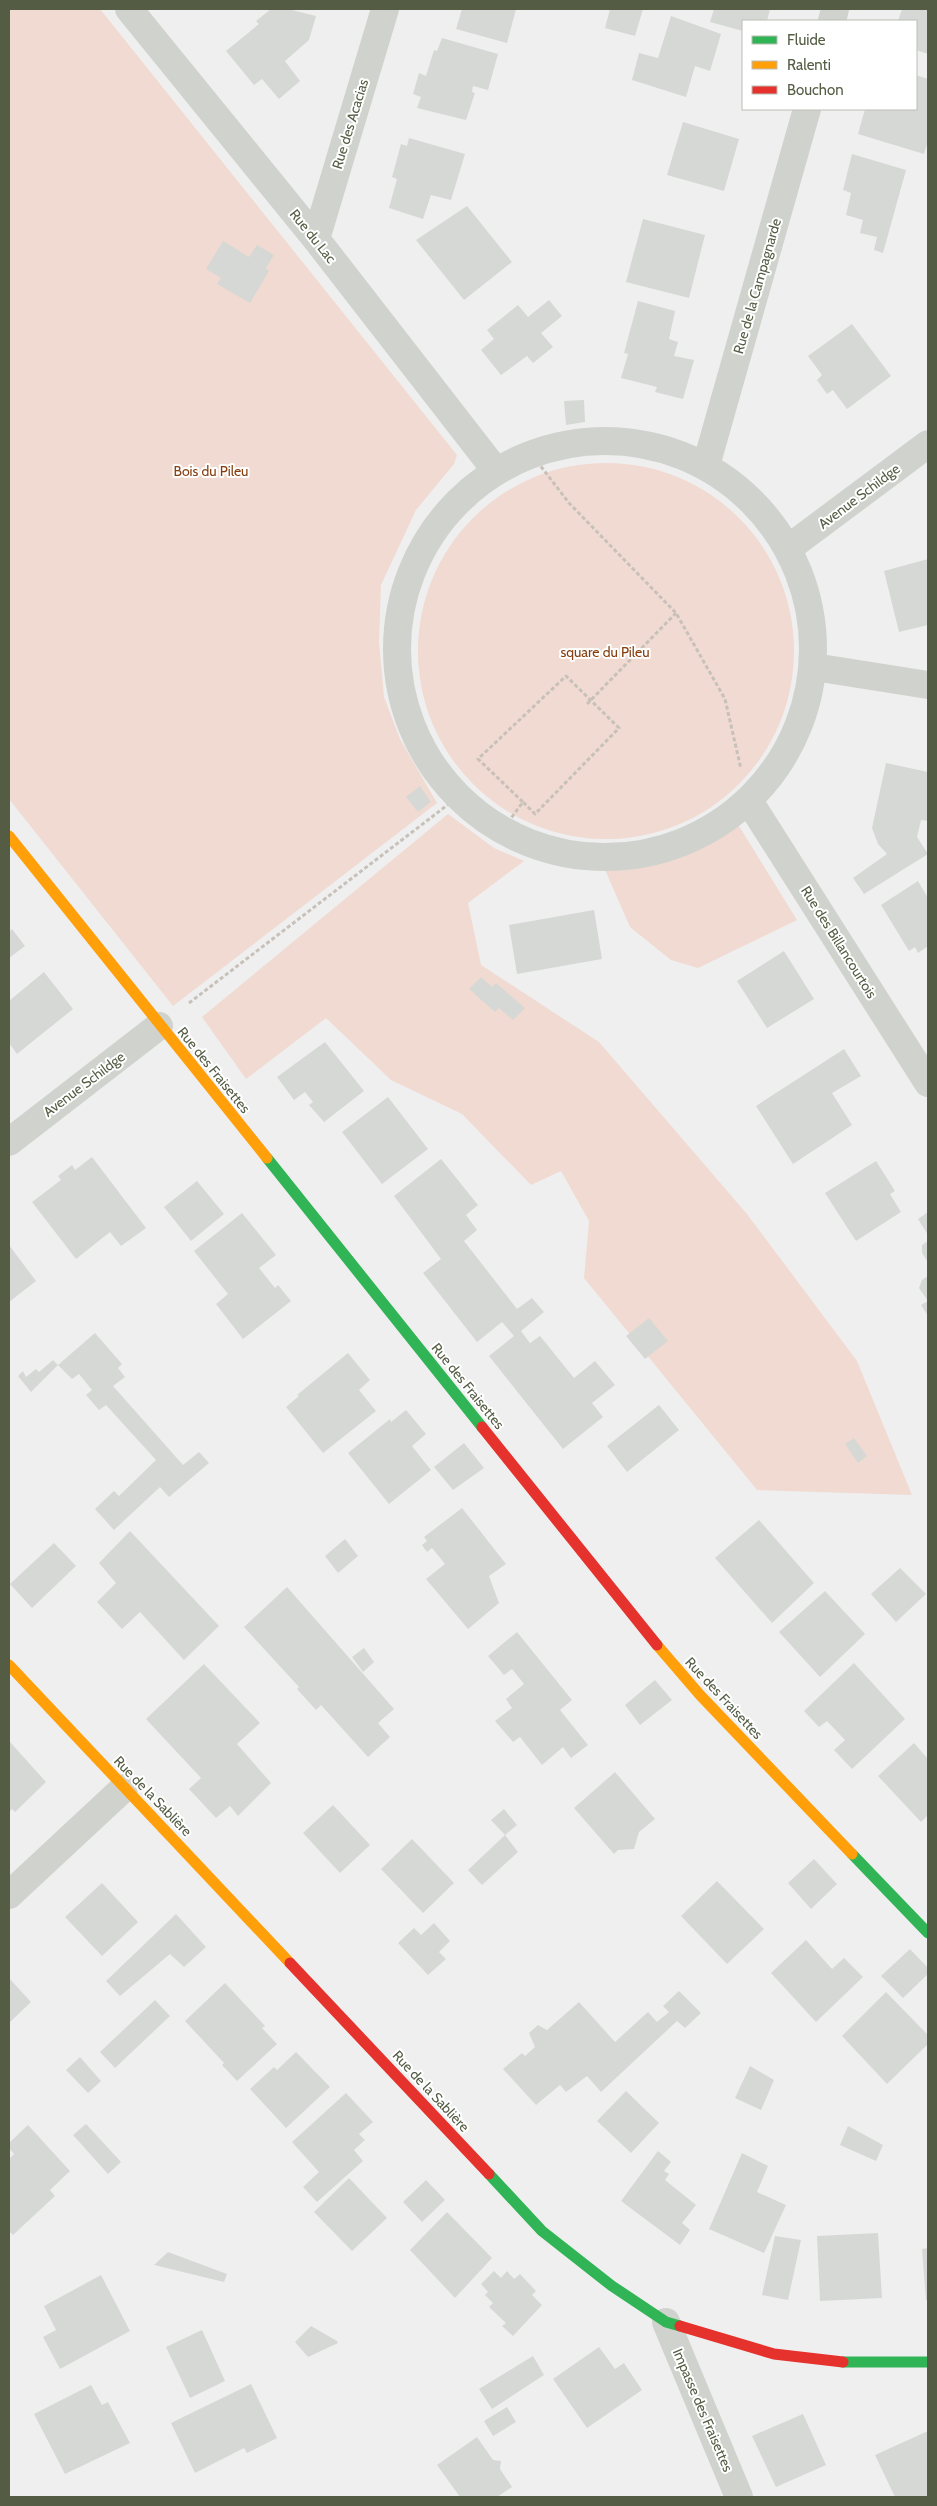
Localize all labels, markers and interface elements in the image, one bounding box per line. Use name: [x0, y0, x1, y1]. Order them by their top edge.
legend: [742, 20, 917, 110]
text: Fluide: [787, 31, 826, 49]
text: Ralenti: [787, 56, 831, 74]
street label: Rue des Acacias: [328, 77, 372, 171]
text: Bouchon: [787, 81, 844, 99]
street label: Rue du Lac: [286, 205, 340, 267]
street label: Rue de la Campagnarde: [729, 216, 785, 356]
street label: Avenue Schildge: [815, 459, 903, 533]
park label: Bois du Pileu: [174, 462, 248, 480]
park label: square du Pileu: [560, 643, 650, 661]
street label: Rue des Billancourtois: [797, 883, 881, 1002]
street label: Rue des Fraisettes: [174, 1023, 254, 1117]
street label: Avenue Schildge: [40, 1047, 128, 1121]
street label: Rue des Fraisettes: [428, 1339, 508, 1433]
street label: Rue des Fraisettes: [681, 1653, 767, 1743]
street label: Rue de la Sablière: [110, 1752, 196, 1840]
street label: Rue de la Sablière: [389, 2047, 473, 2135]
street label: Impasse des Fraisettes: [669, 2346, 737, 2474]

